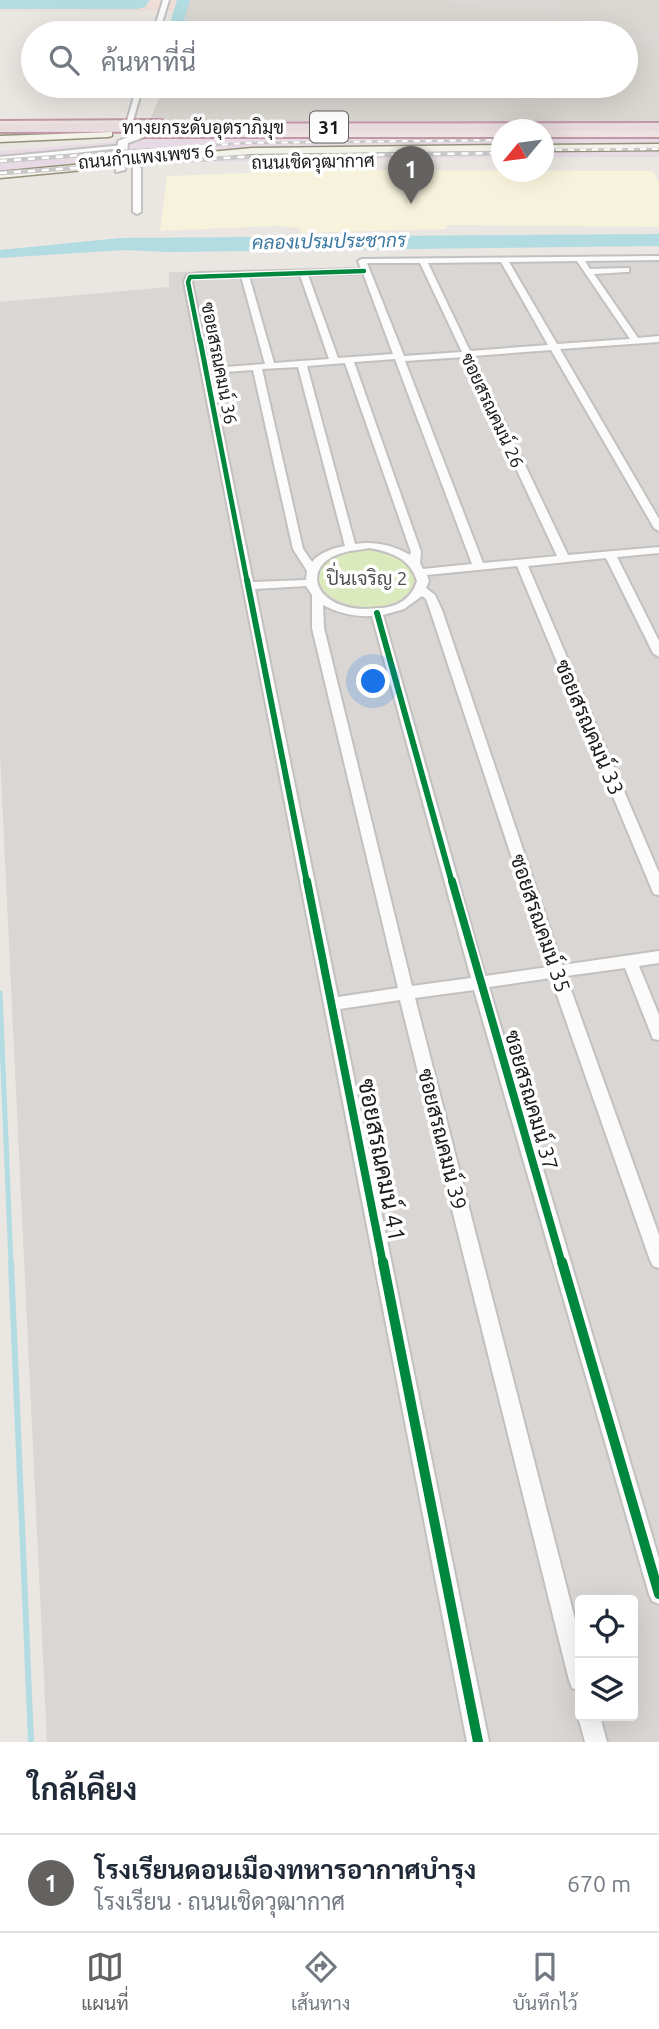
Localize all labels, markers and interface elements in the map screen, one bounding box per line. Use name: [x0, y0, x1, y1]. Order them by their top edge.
search box: [21, 21, 638, 98]
icon: search: [45, 41, 83, 79]
text: ค้นหาที่นี่: [101, 47, 196, 76]
road number: 31: [310, 111, 348, 142]
street label: ทางยกระดับอุตราภิมุข: [122, 117, 284, 140]
north arrow: [491, 119, 554, 182]
street label: ถนนกำแพงเพชร 6: [77, 140, 215, 172]
pin: 1: [388, 146, 434, 204]
street label: ถนนเชิดวุฒากาศ: [251, 150, 375, 175]
water label: คลองเปรมประชากร: [252, 229, 407, 253]
street label: ซอยสรณคมน์ 36: [198, 300, 244, 426]
street label: ซอยสรณคมน์ 26: [458, 349, 530, 470]
district label: ปิ่นเจริญ 2: [326, 562, 408, 590]
street label: ซอยสรณคมน์ 33: [551, 655, 630, 798]
your location: [356, 664, 390, 698]
street label: ซอยสรณคมน์ 35: [506, 850, 577, 995]
street label: ซอยสรณคมน์ 37: [501, 1027, 564, 1173]
street label: ซอยสรณคมน์ 39: [414, 1066, 473, 1212]
street label: ซอยสรณคมน์ 41: [353, 1076, 413, 1244]
map controls: [575, 1595, 638, 1721]
button: locate: [575, 1595, 638, 1658]
button: layers: [575, 1658, 638, 1721]
text: ใกล้เคียง: [28, 1772, 137, 1806]
text: โรงเรียนดอนเมืองทหารอากาศบำรุง: [95, 1855, 476, 1884]
text: 1: [45, 1871, 57, 1896]
text: 670 m: [567, 1871, 631, 1896]
text: โรงเรียน · ถนนเชิดวุฒากาศ: [95, 1889, 345, 1914]
tab: แผนที่: [81, 1948, 129, 2014]
tab: เส้นทาง: [291, 1948, 350, 2014]
tab: บันทึกไว้: [513, 1948, 578, 2014]

